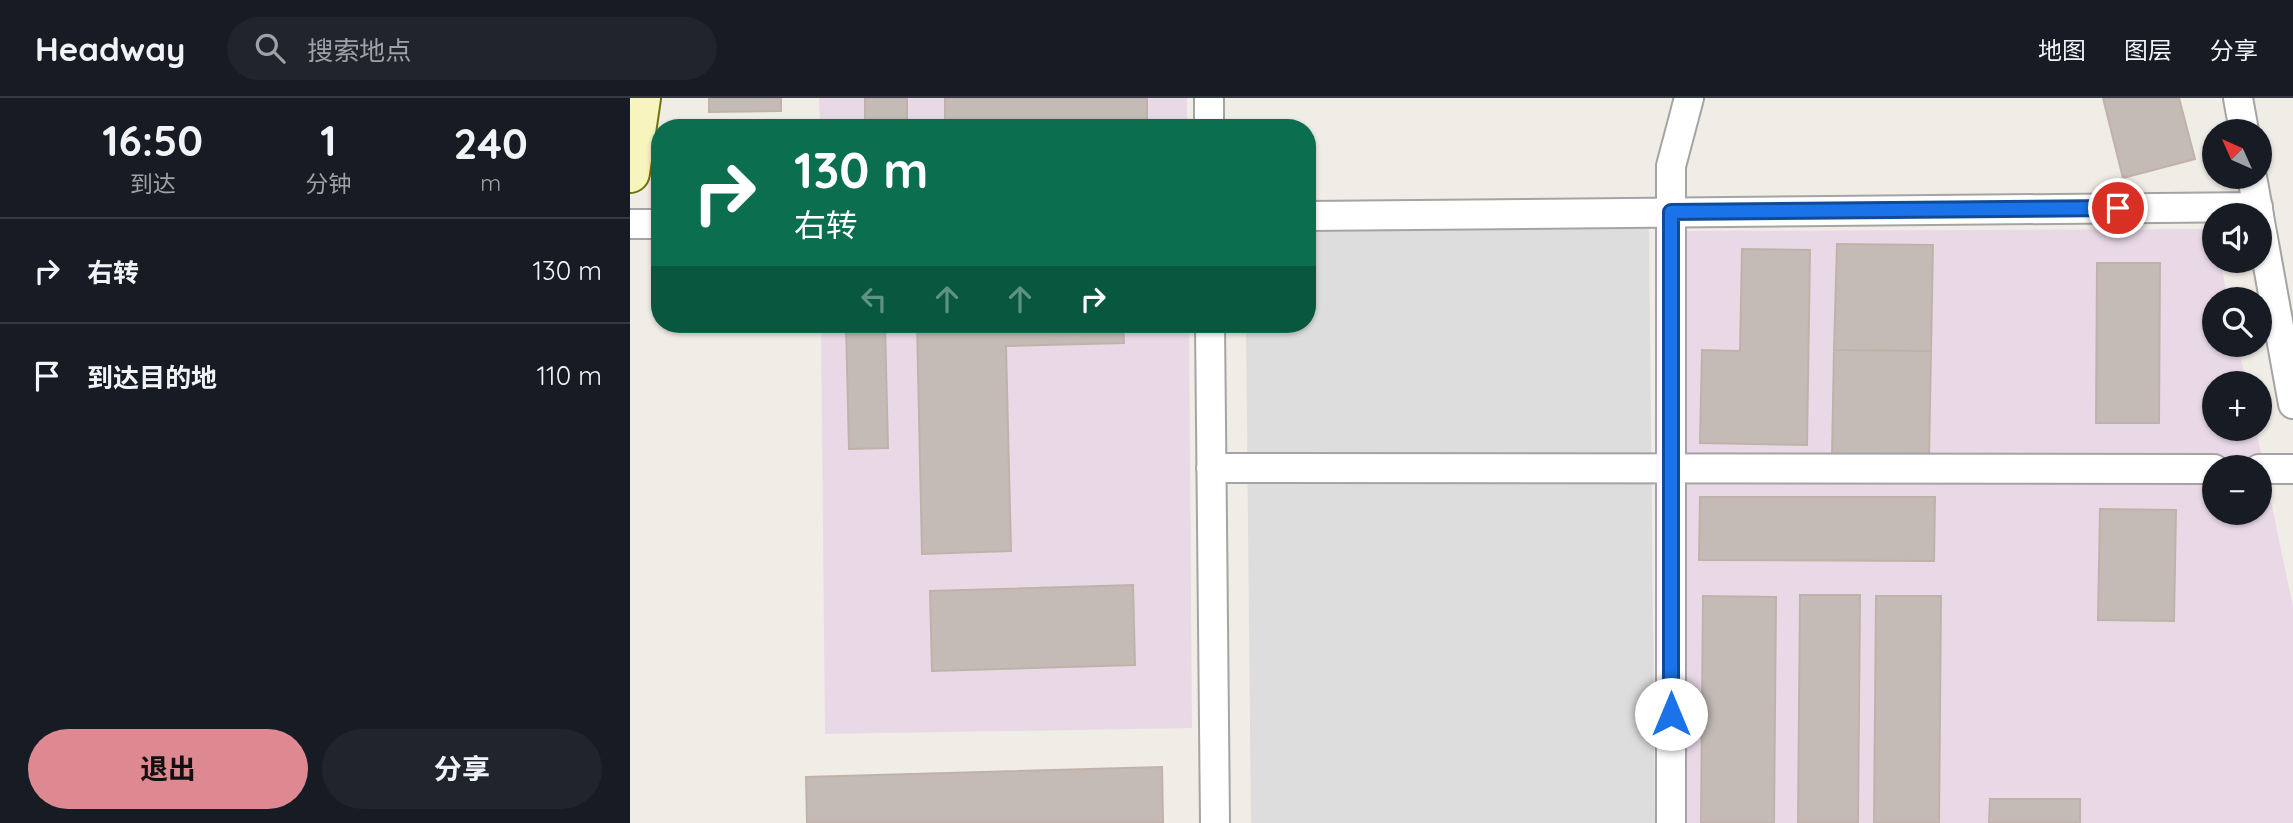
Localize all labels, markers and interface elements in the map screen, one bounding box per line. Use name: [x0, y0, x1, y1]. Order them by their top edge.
search box: [227, 17, 717, 80]
text: Headway: [35, 28, 185, 69]
icon: search: [251, 29, 289, 67]
text: 搜索地点: [307, 34, 411, 67]
text: 地图: [2038, 35, 2086, 65]
text: 图层: [2124, 35, 2172, 65]
text: 分享: [2210, 35, 2258, 65]
text: 16:50: [102, 114, 203, 167]
text: 1: [320, 114, 336, 167]
text: 240: [453, 117, 528, 170]
north arrow: [2202, 119, 2272, 189]
map controls: [2202, 119, 2272, 525]
text: 130 m: [794, 139, 928, 200]
icon: right: [679, 147, 770, 238]
text: m: [480, 168, 501, 197]
text: 到达: [130, 169, 176, 198]
text: 分钟: [305, 169, 351, 198]
pin: [2088, 178, 2148, 238]
icon: arrive: [2099, 189, 2137, 227]
button: sound: [2202, 203, 2272, 273]
text: 右转: [794, 205, 858, 245]
icon: right: [28, 252, 66, 290]
text: 130 m: [532, 254, 602, 287]
text: 右转: [87, 256, 139, 289]
icon: left: [855, 280, 893, 318]
icon: ahead: [928, 280, 966, 318]
icon: ahead: [1001, 280, 1039, 318]
icon: right: [1074, 280, 1112, 318]
button: search: [2202, 287, 2272, 357]
icon: arrive: [28, 357, 66, 395]
text: 110 m: [536, 359, 602, 392]
text: 到达目的地: [87, 361, 217, 394]
button: +: [2202, 371, 2272, 441]
button: −: [2202, 455, 2272, 525]
position arrow: [1634, 677, 1708, 751]
button: 退出: [28, 729, 308, 809]
button: 分享: [322, 729, 602, 809]

